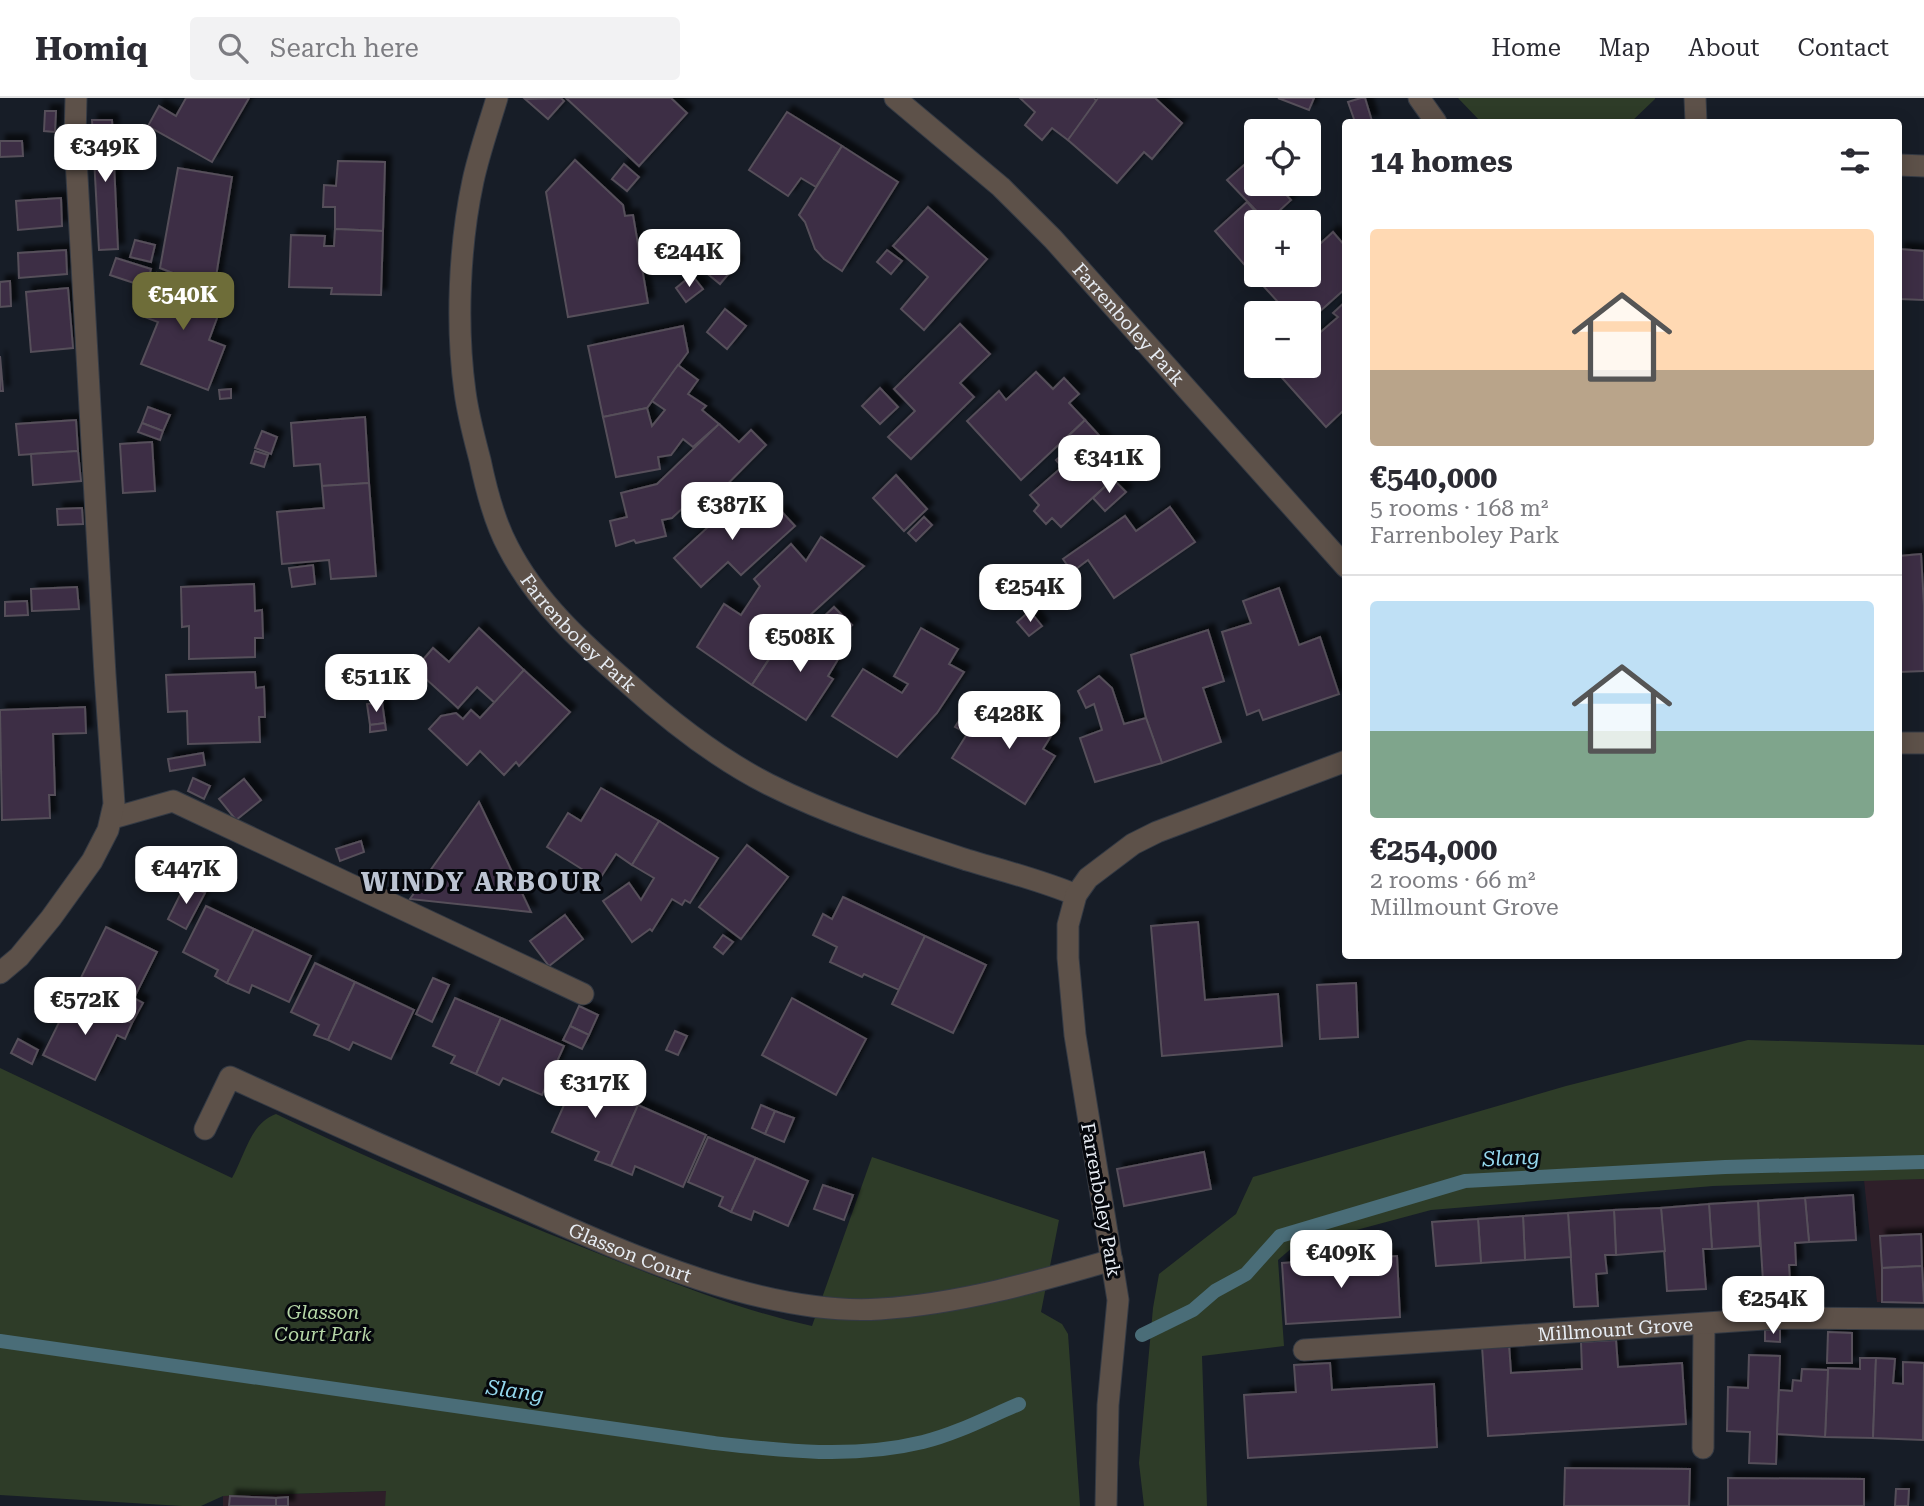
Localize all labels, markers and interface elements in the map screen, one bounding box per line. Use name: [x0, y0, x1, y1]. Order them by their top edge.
search box: [190, 17, 680, 80]
text: Homiq: [35, 29, 148, 68]
icon: search: [214, 29, 252, 67]
text: Search here: [270, 33, 419, 63]
text: Home: [1491, 34, 1561, 62]
text: Map: [1599, 34, 1650, 62]
text: About: [1688, 34, 1759, 62]
text: Contact: [1797, 34, 1889, 62]
map controls: [1244, 119, 1321, 378]
button: locate: [1244, 119, 1321, 196]
pin: €349K: [56, 125, 154, 184]
text: €349K: [70, 133, 140, 160]
icon: filters: [1836, 142, 1874, 180]
text: 14 homes: [1370, 144, 1513, 179]
button: +: [1244, 210, 1321, 287]
pin: €244K: [640, 230, 738, 289]
text: €244K: [654, 238, 724, 265]
street label: Farrenboley Park: [1068, 258, 1190, 390]
pin: €540K: [134, 272, 232, 332]
icon: home: [1559, 274, 1685, 400]
text: €540K: [148, 281, 218, 308]
button: −: [1244, 301, 1321, 378]
pin: €341K: [1060, 436, 1158, 495]
text: €341K: [1074, 444, 1144, 471]
text: €540,000: [1370, 460, 1497, 495]
pin: €387K: [683, 482, 781, 542]
text: €387K: [697, 491, 767, 518]
text: 5 rooms · 168 m²: [1370, 495, 1548, 522]
text: Farrenboley Park: [1370, 522, 1559, 549]
pin: €254K: [981, 564, 1079, 624]
street label: Farrenboley Park: [516, 569, 642, 697]
text: €254K: [995, 573, 1065, 600]
pin: €508K: [751, 614, 849, 674]
text: €508K: [765, 623, 835, 650]
icon: home: [1559, 646, 1685, 772]
pin: €511K: [327, 654, 425, 714]
text: €511K: [341, 663, 411, 690]
pin: €428K: [960, 692, 1058, 751]
text: €428K: [974, 700, 1044, 727]
text: €254,000: [1370, 832, 1497, 867]
pin: €447K: [137, 846, 235, 906]
text: €447K: [151, 855, 221, 882]
district label: WINDY ARBOUR: [361, 867, 603, 897]
text: 2 rooms · 66 m²: [1370, 867, 1536, 894]
text: Millmount Grove: [1370, 894, 1559, 921]
pin: €572K: [36, 978, 134, 1037]
text: €572K: [50, 986, 120, 1013]
pin: €317K: [546, 1060, 644, 1120]
text: €317K: [560, 1069, 630, 1096]
street label: Farrenboley Park: [1076, 1121, 1126, 1279]
water label: Slang: [1481, 1145, 1540, 1172]
street label: Glasson Court: [565, 1218, 695, 1287]
pin: €409K: [1292, 1230, 1390, 1290]
text: €409K: [1306, 1239, 1376, 1266]
pin: €254K: [1724, 1276, 1822, 1336]
text: €254K: [1738, 1285, 1808, 1312]
park label: Glasson Court Park: [274, 1301, 372, 1346]
street label: Millmount Grove: [1537, 1312, 1694, 1346]
water label: Slang: [484, 1375, 545, 1407]

